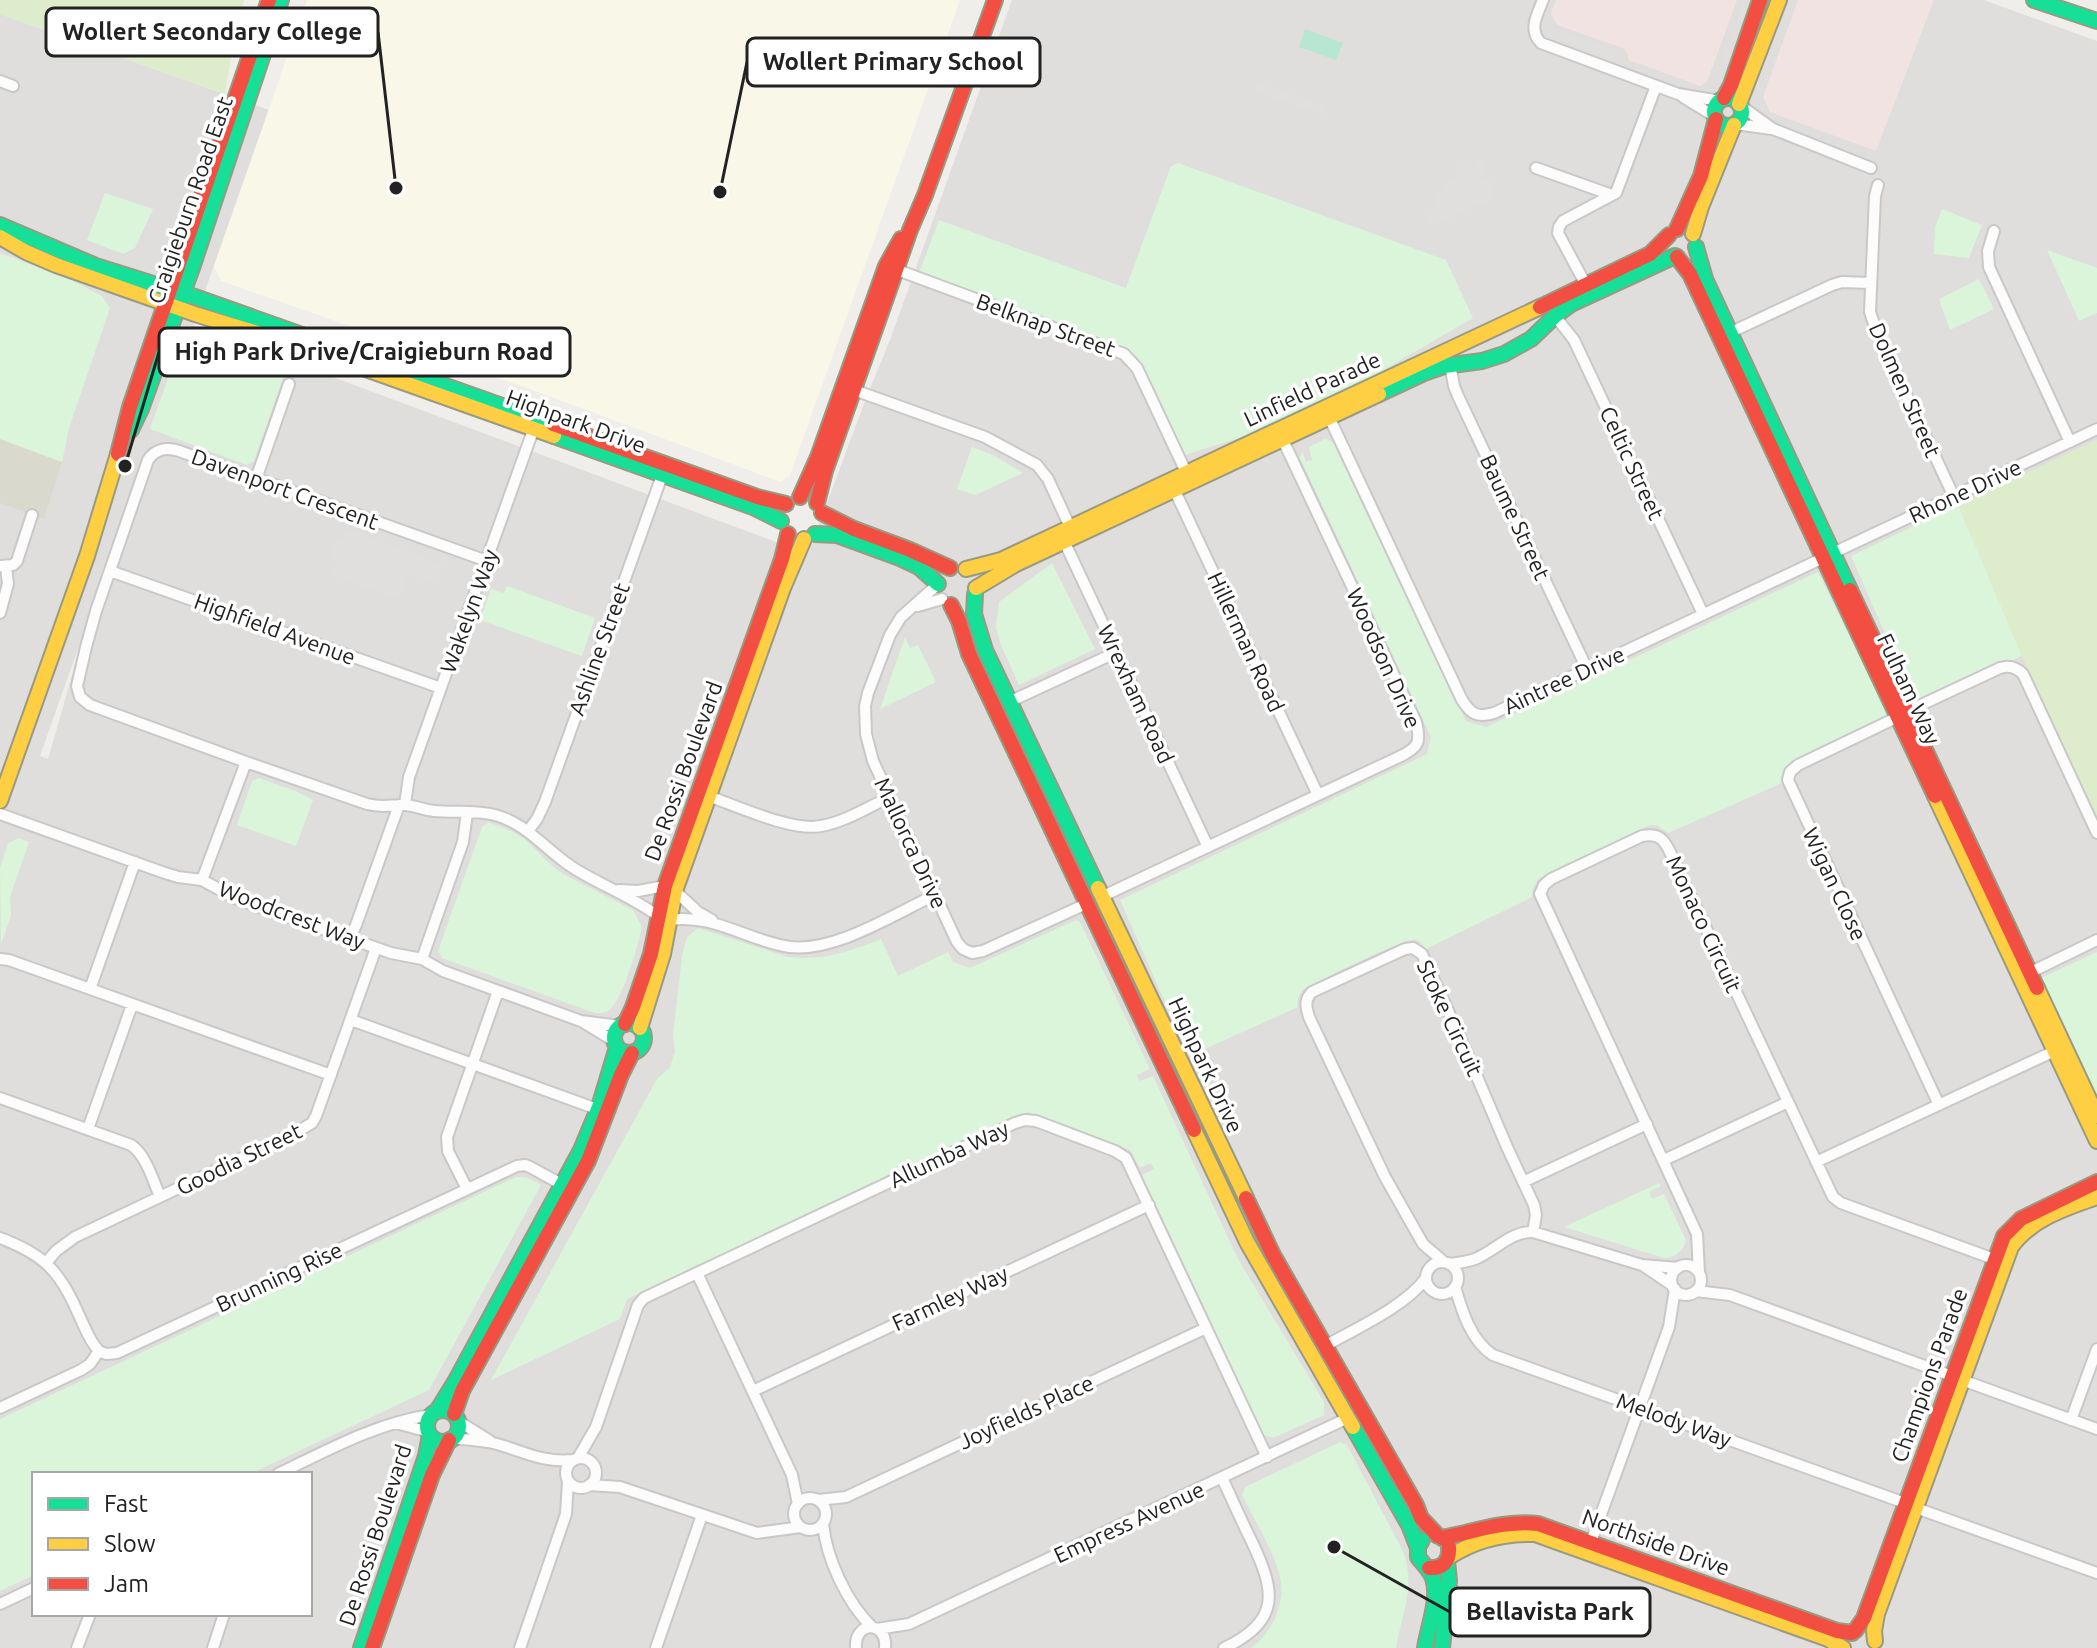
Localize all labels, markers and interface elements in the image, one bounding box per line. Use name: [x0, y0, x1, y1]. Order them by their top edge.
callout: Wollert Secondary College: [46, 8, 378, 56]
text: Wollert Secondary College: [62, 18, 362, 45]
callout: Wollert Primary School: [747, 38, 1040, 86]
text: Wollert Primary School: [763, 48, 1023, 75]
street label: Craigieburn Road East: [142, 93, 237, 307]
street label: Belknap Street: [973, 288, 1119, 361]
street label: Dolmen Street: [1865, 319, 1946, 461]
callout: High Park Drive/Craigieburn Road: [159, 328, 570, 376]
text: High Park Drive/Craigieburn Road: [175, 338, 553, 365]
street label: Linfield Parade: [1240, 346, 1384, 431]
street label: Highpark Drive: [503, 384, 649, 457]
street label: Celtic Street: [1595, 402, 1670, 524]
street label: Davenport Crescent: [188, 443, 382, 534]
street label: Baume Street: [1476, 450, 1556, 584]
street label: Rhone Drive: [1905, 454, 2025, 527]
street label: Wakelyn Way: [435, 545, 503, 676]
street label: Hillerman Road: [1203, 568, 1290, 716]
street label: Ashline Street: [563, 579, 634, 718]
street label: Woodson Drive: [1342, 584, 1427, 732]
street label: Highfield Avenue: [191, 588, 359, 669]
street label: Wrexham Road: [1093, 620, 1180, 767]
street label: Fulham Way: [1873, 629, 1946, 748]
street label: Aintree Drive: [1499, 641, 1628, 718]
street label: De Rossi Boulevard: [638, 678, 727, 864]
street label: Mallorca Drive: [870, 773, 953, 912]
street label: Wigan Close: [1798, 823, 1872, 944]
street label: Monaco Circuit: [1662, 851, 1747, 996]
street label: Woodcrest Way: [216, 875, 369, 954]
street label: Stoke Circuit: [1413, 956, 1488, 1080]
street label: Highpark Drive: [1164, 993, 1249, 1136]
street label: Allumba Way: [885, 1115, 1013, 1192]
street label: Goodia Street: [172, 1117, 306, 1200]
street label: Brunning Rise: [212, 1236, 346, 1317]
street label: Farmley Way: [888, 1260, 1012, 1335]
street label: Champions Parade: [1885, 1284, 1972, 1465]
street label: Joyfields Place: [954, 1369, 1097, 1454]
street label: Melody Way: [1613, 1387, 1735, 1452]
street label: De Rossi Boulevard: [333, 1441, 416, 1629]
legend: [32, 1472, 312, 1616]
street label: Empress Avenue: [1050, 1476, 1208, 1567]
text: Fast: [104, 1490, 148, 1517]
street label: Northside Drive: [1579, 1503, 1733, 1580]
text: Slow: [104, 1530, 156, 1557]
text: Jam: [104, 1570, 149, 1597]
callout: Bellavista Park: [1450, 1588, 1650, 1636]
text: Bellavista Park: [1466, 1598, 1635, 1625]

